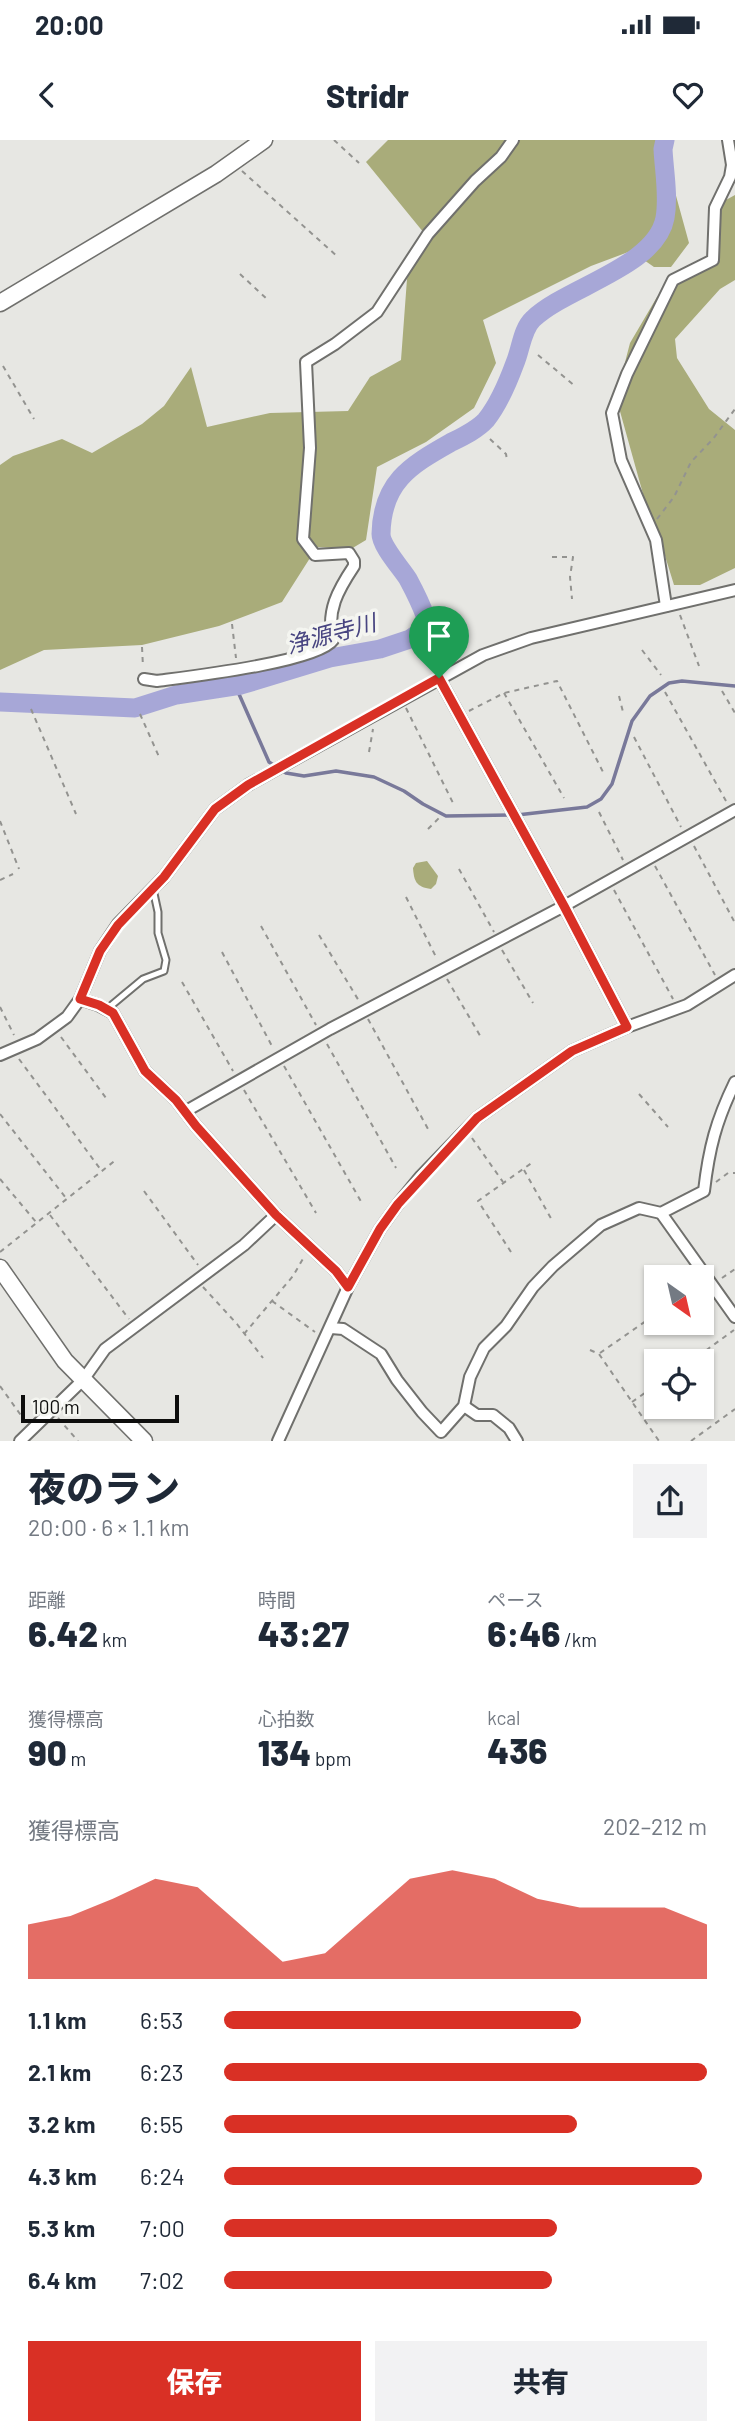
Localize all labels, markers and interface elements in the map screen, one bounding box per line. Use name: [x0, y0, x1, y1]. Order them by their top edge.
text: 20:00: [35, 9, 103, 40]
icon: back: [28, 76, 66, 114]
text: Stridr: [326, 76, 409, 114]
icon: heart: [669, 76, 707, 114]
pin: [409, 606, 469, 678]
water label: 浄源寺川: [283, 607, 382, 658]
icon: arrive: [420, 617, 458, 655]
north arrow: [644, 1265, 714, 1335]
map controls: [644, 1265, 714, 1419]
button: locate: [644, 1349, 714, 1419]
scale bar: [21, 1392, 178, 1424]
text: 100 m: [32, 1395, 80, 1418]
text: 夜のラン: [28, 1464, 180, 1510]
button: share: [633, 1464, 707, 1538]
text: 20:00 · 6 × 1.1 km: [28, 1513, 190, 1541]
text: 距離: [28, 1588, 66, 1611]
text: 時間: [258, 1588, 296, 1611]
text: ペース: [487, 1588, 543, 1611]
text: 6.42: [28, 1612, 98, 1654]
text: 43:27: [258, 1612, 349, 1654]
text: 6:46: [487, 1612, 560, 1654]
text: km: [98, 1628, 127, 1651]
text: /km: [560, 1628, 597, 1651]
text: kcal: [487, 1706, 520, 1729]
text: 獲得標高: [28, 1707, 104, 1730]
text: 心拍数: [258, 1707, 315, 1730]
text: 436: [487, 1729, 547, 1771]
text: 90: [28, 1731, 67, 1773]
text: 134: [258, 1731, 311, 1773]
text: m: [67, 1747, 86, 1770]
text: bpm: [311, 1747, 352, 1770]
text: 202–212 m: [603, 1812, 707, 1840]
text: 獲得標高: [28, 1816, 120, 1844]
text: 1.1 km: [28, 2006, 87, 2034]
text: 6:53: [140, 2006, 183, 2034]
text: 2.1 km: [28, 2058, 91, 2086]
text: 6:23: [140, 2058, 184, 2086]
text: 3.2 km: [28, 2110, 96, 2138]
text: 6:55: [140, 2110, 183, 2138]
text: 4.3 km: [28, 2162, 97, 2190]
text: 6:24: [140, 2162, 185, 2190]
text: 5.3 km: [28, 2214, 95, 2242]
text: 7:00: [140, 2214, 185, 2242]
text: 6.4 km: [28, 2266, 97, 2294]
text: 7:02: [140, 2266, 184, 2294]
button: 保存: [28, 2341, 361, 2421]
button: 共有: [375, 2341, 707, 2421]

